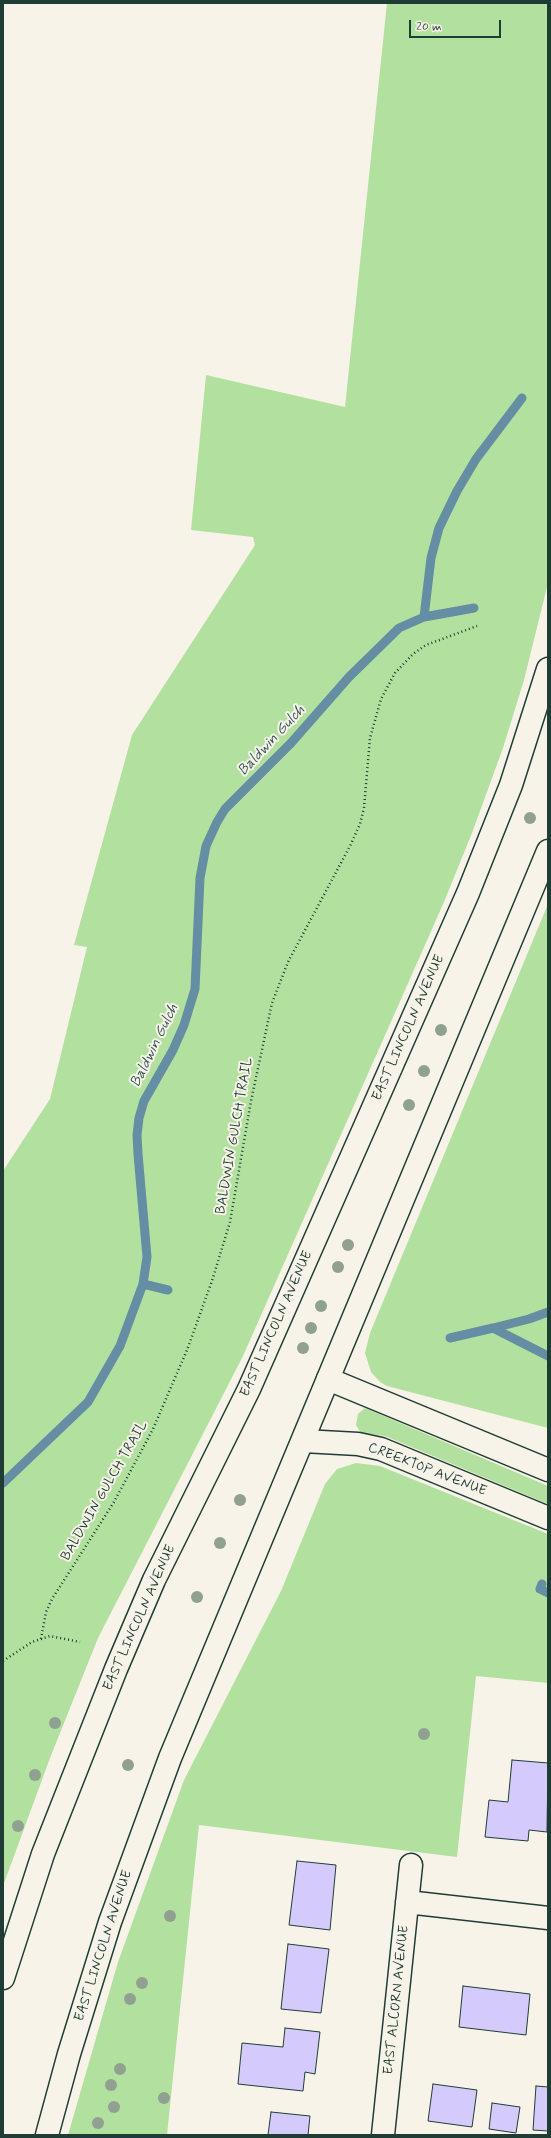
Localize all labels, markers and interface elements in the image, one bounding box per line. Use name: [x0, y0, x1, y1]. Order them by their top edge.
scale bar: [411, 12, 503, 38]
text: 20 m: [416, 19, 442, 35]
water label: Baldwin Gulch: [235, 702, 309, 780]
street label: EAST LINCOLN AVENUE: [369, 952, 449, 1104]
water label: Baldwin Gulch: [127, 1002, 183, 1090]
street label: BALDWIN GULCH TRAIL: [213, 1056, 257, 1216]
street label: EAST LINCOLN AVENUE: [237, 1248, 317, 1400]
street label: BALDWIN GULCH TRAIL: [58, 1418, 152, 1564]
street label: CREEKTOP AVENUE: [365, 1440, 489, 1500]
street label: EAST LINCOLN AVENUE: [100, 1542, 180, 1694]
street label: EAST LINCOLN AVENUE: [72, 1868, 136, 2024]
street label: EAST ALCORN AVENUE: [381, 1924, 413, 2076]

